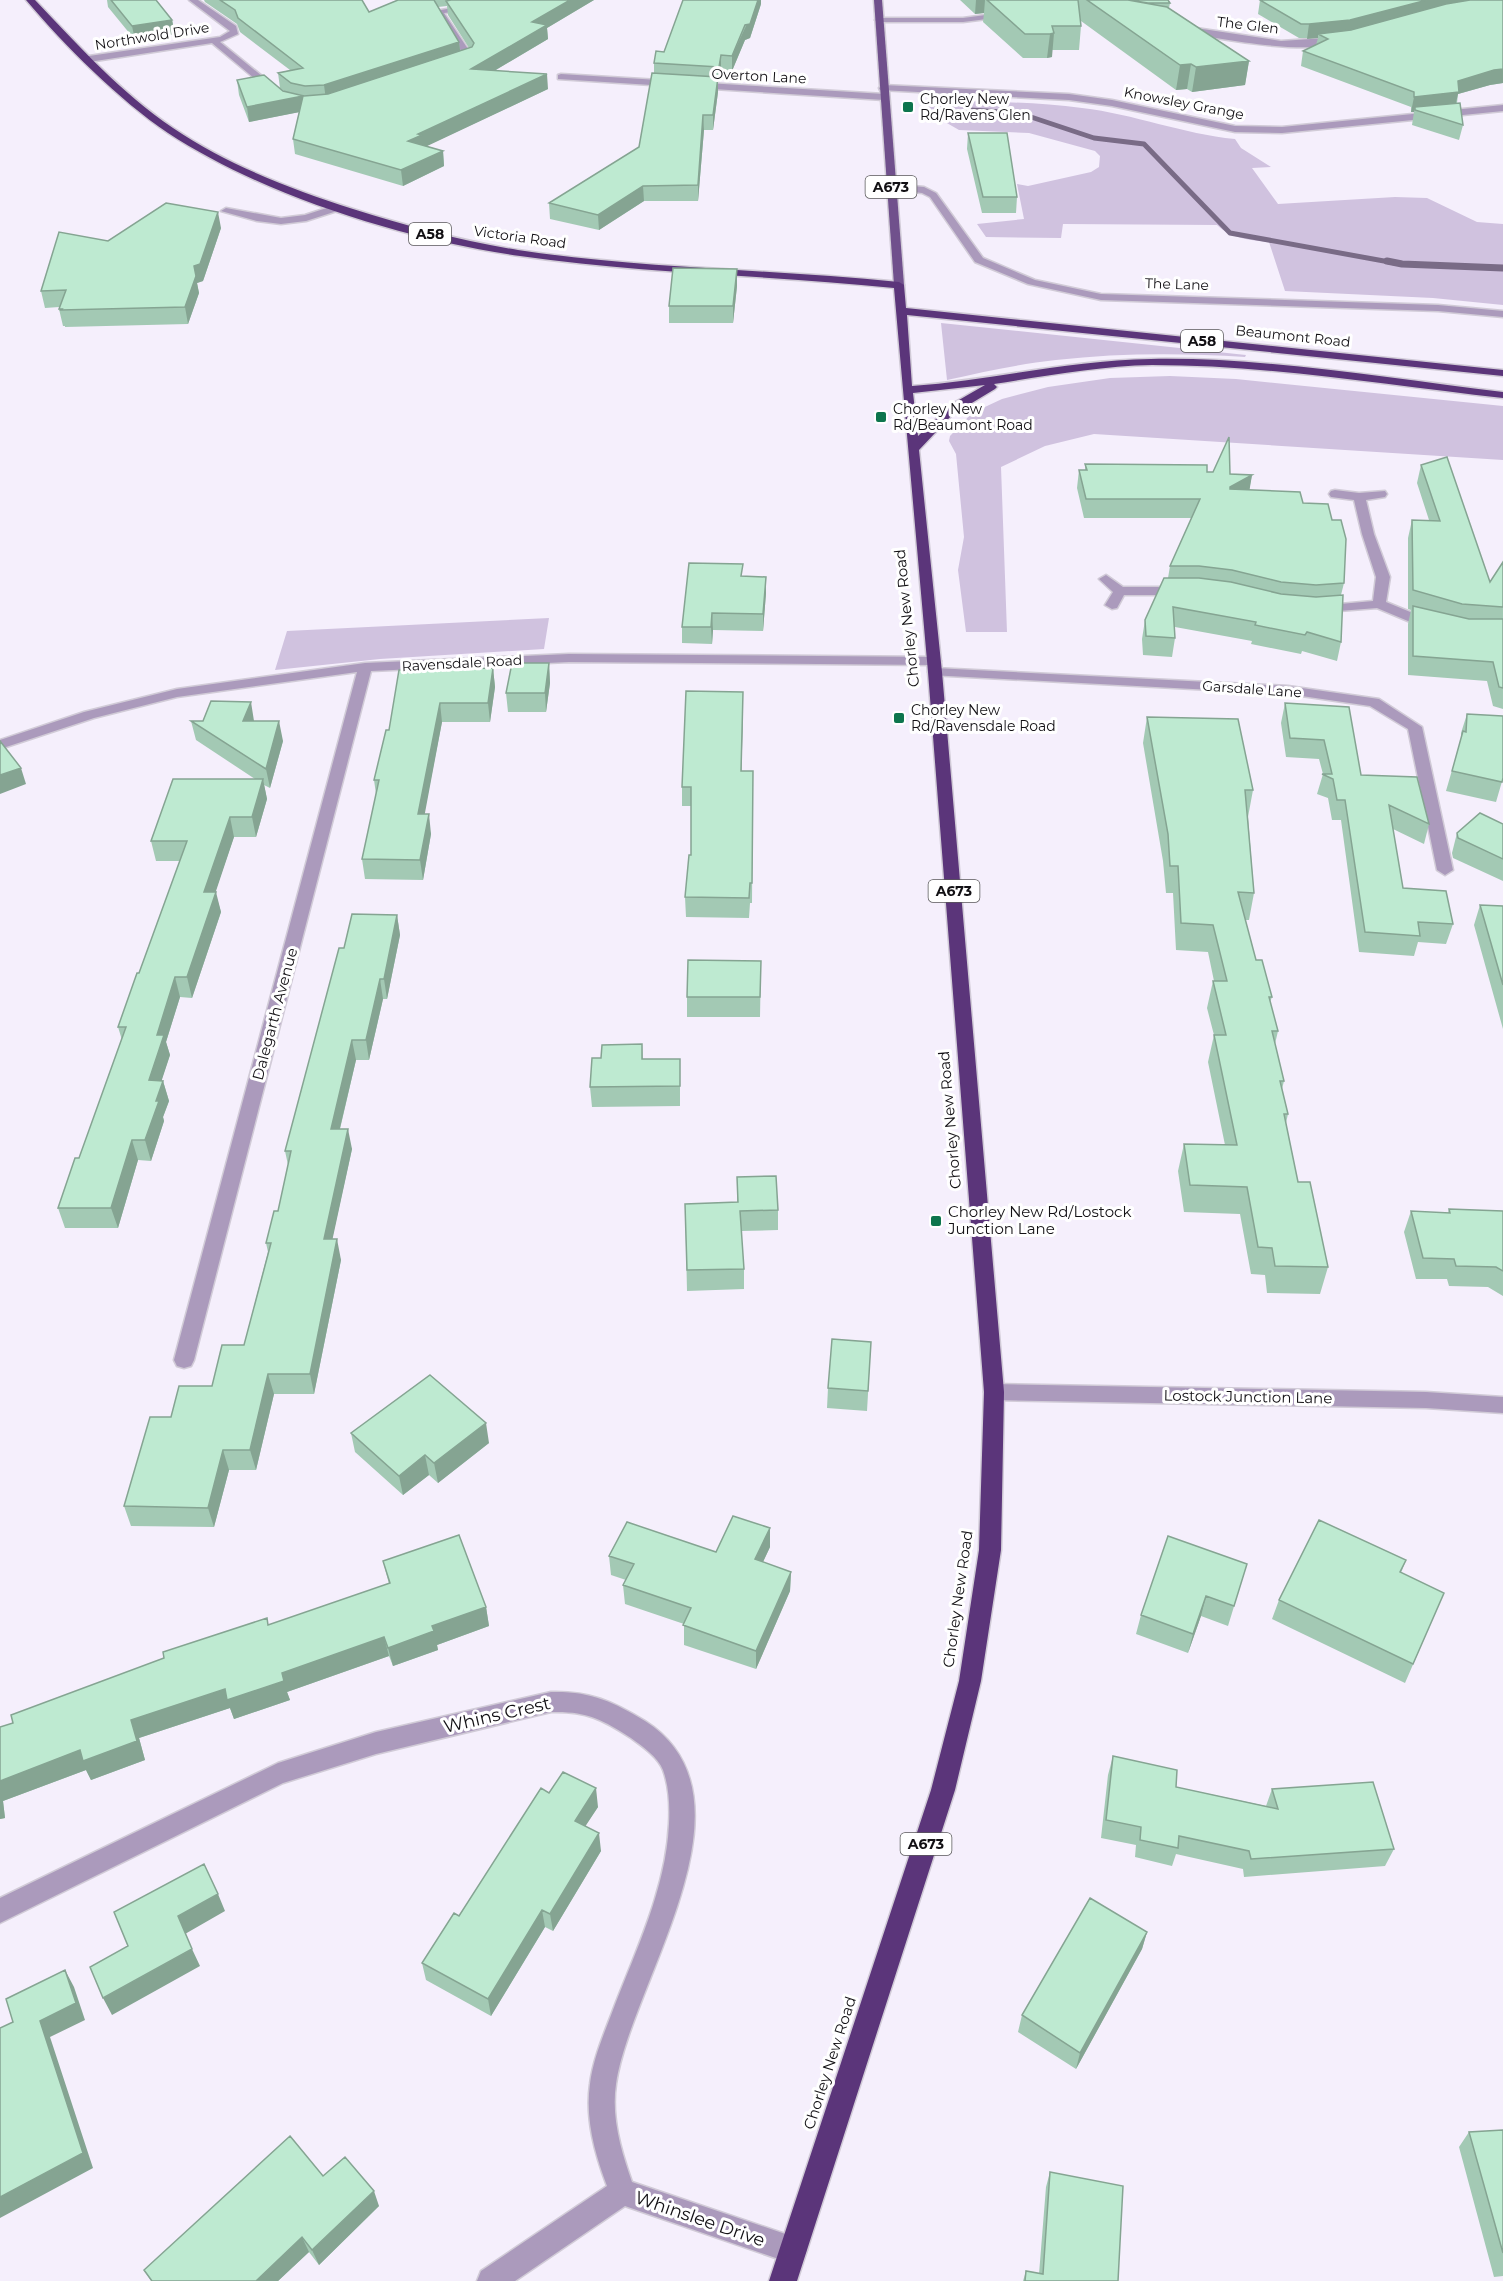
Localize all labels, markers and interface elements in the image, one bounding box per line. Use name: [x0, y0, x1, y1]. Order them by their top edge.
street label: The Glen: [1216, 12, 1280, 38]
street label: Northwold Drive: [94, 18, 210, 54]
street label: Overton Lane: [711, 65, 807, 87]
street label: Knowsley Grange: [1122, 83, 1246, 123]
place label: Chorley New Rd/Ravens Glen: [920, 90, 1031, 124]
marker: Chorley New Rd/Ravens Glen: [901, 100, 915, 114]
road number: A673: [866, 176, 916, 198]
street label: Victoria Road: [473, 222, 567, 252]
road number: A58: [409, 223, 451, 245]
street label: The Lane: [1145, 274, 1209, 294]
street label: Beaumont Road: [1235, 321, 1351, 351]
road number: A58: [1181, 330, 1223, 352]
place label: Chorley New Rd/Beaumont Road: [893, 400, 1033, 434]
marker: Chorley New Rd/Beaumont Road: [874, 410, 888, 424]
street label: Chorley New Road: [890, 548, 923, 688]
street label: Ravensdale Road: [401, 651, 523, 675]
street label: Garsdale Lane: [1202, 677, 1302, 701]
place label: Chorley New Rd/Ravensdale Road: [911, 701, 1056, 735]
marker: Chorley New Rd/Ravensdale Road: [892, 711, 906, 725]
road number: A673: [928, 880, 980, 902]
street label: Dalegarth Avenue: [248, 945, 301, 1082]
street label: Chorley New Road: [934, 1050, 965, 1190]
place label: Chorley New Rd/Lostock Junction Lane: [947, 1202, 1131, 1238]
marker: Chorley New Rd/Lostock Junction Lane: [929, 1214, 943, 1228]
street label: Lostock Junction Lane: [1164, 1386, 1332, 1407]
street label: Chorley New Road: [938, 1529, 977, 1669]
street label: Whins Crest: [441, 1692, 553, 1738]
road number: A673: [900, 1833, 952, 1855]
street label: Chorley New Road: [799, 1994, 860, 2132]
street label: Whinslee Drive: [632, 2186, 768, 2252]

